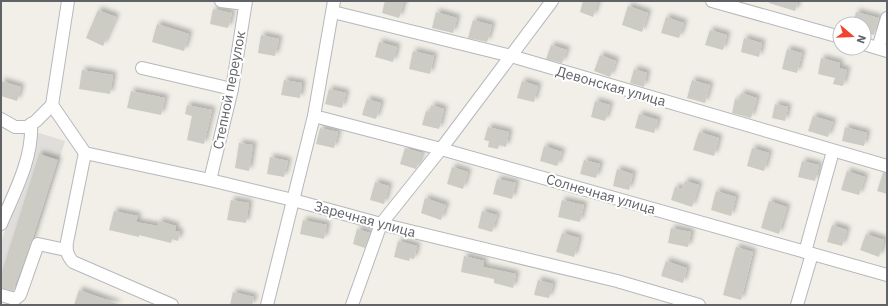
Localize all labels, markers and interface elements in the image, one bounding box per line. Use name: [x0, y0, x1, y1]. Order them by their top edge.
north arrow: [832, 16, 872, 56]
street label: Степной переулок: [209, 29, 249, 151]
text: N: [854, 33, 869, 45]
street label: Девонская улица: [554, 62, 668, 110]
street label: Солнечная улица: [544, 170, 658, 218]
street label: Заречная улица: [312, 197, 418, 241]

